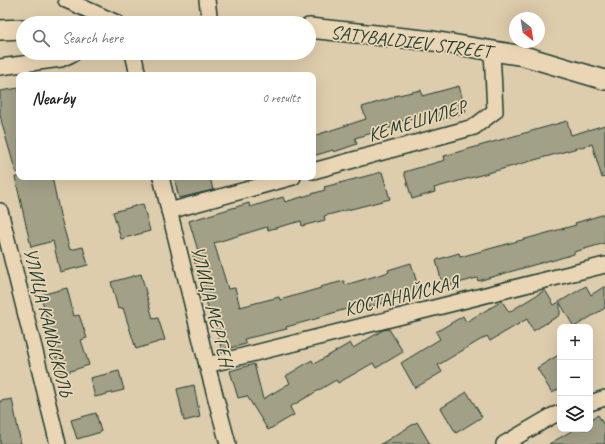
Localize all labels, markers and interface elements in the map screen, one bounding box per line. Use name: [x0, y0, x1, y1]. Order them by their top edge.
north arrow: [509, 12, 545, 48]
search box: [16, 16, 316, 60]
street label: SATYBALDIEV STREET: [329, 20, 498, 64]
icon: search: [30, 27, 52, 49]
text: Search here: [62, 29, 123, 48]
text: Nearby: [32, 88, 75, 109]
text: 0 results: [262, 90, 300, 106]
street label: КЕМЕШИЛЕР: [365, 94, 471, 147]
street label: УЛИЦА МЕРГЕН: [185, 244, 239, 372]
street label: УЛИЦА КАМЫСКОЛЬ: [18, 245, 78, 401]
street label: КОСТАНАЙСКАЯ: [342, 269, 464, 322]
map controls: [557, 324, 593, 432]
button: +: [557, 324, 593, 360]
button: −: [557, 360, 593, 396]
button: layers: [557, 396, 593, 432]

